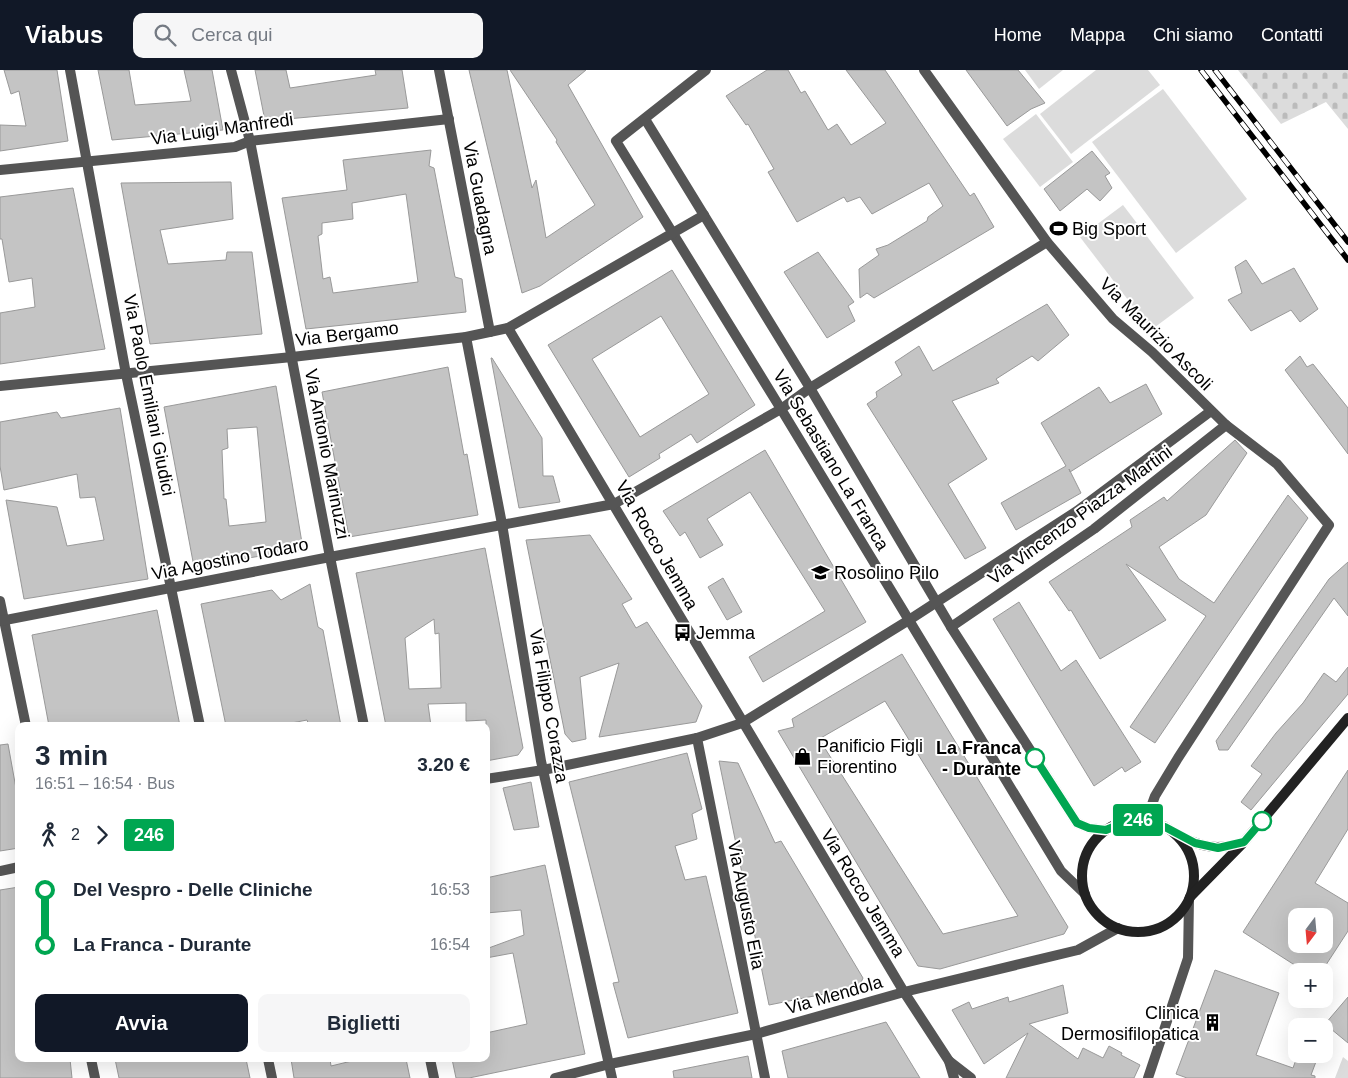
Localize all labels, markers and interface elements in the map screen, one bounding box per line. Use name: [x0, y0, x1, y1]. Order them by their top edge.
search box: [133, 13, 483, 58]
text: Viabus: [25, 21, 103, 48]
icon: search: [151, 21, 179, 49]
text: Cerca qui: [191, 24, 273, 45]
text: Home: [994, 25, 1042, 45]
text: Mappa: [1070, 25, 1125, 45]
text: Chi siamo: [1153, 25, 1233, 45]
text: Contatti: [1261, 25, 1323, 45]
street label: Via Luigi Manfredi: [149, 109, 295, 149]
street label: Via Guadagna: [459, 140, 501, 257]
sports icon: Big Sport: [1048, 219, 1068, 239]
place label: Big Sport: [1072, 219, 1146, 239]
street label: Via Maurizio Ascoli: [1096, 274, 1216, 394]
street label: Via Paolo Emiliani Giudici: [120, 293, 178, 497]
street label: Via Bergamo: [294, 318, 400, 350]
street label: Via Sebastiano La Franca: [769, 366, 893, 555]
street label: Via Antonio Marinuzzi: [301, 367, 353, 541]
street label: Via Vincenzo Piazza Martini: [984, 442, 1176, 588]
street label: Via Rocco Jemma: [612, 477, 703, 614]
street label: Via Agostino Todaro: [150, 534, 310, 584]
school or university icon: Rosolino Pilo: [810, 563, 830, 583]
place label: Rosolino Pilo: [834, 563, 939, 583]
bus stop icon: Jemma: [672, 623, 692, 643]
place label: Jemma: [696, 623, 756, 643]
street label: Via Filippo Corazza: [526, 628, 573, 785]
place label: Panificio Figli Fiorentino: [817, 736, 923, 777]
place label: La Franca - Durante: [936, 738, 1022, 779]
text: 3 min: [35, 740, 108, 771]
shop icon: Panificio Figli Fiorentino: [793, 746, 813, 766]
marker: La Franca - Durante: [1025, 748, 1045, 768]
text: 3.20 €: [417, 754, 470, 775]
text: 16:51 – 16:54 · Bus: [35, 775, 175, 792]
line badge: 246: [1109, 804, 1167, 836]
text: 246: [1123, 810, 1153, 830]
unlabelled marker: [1252, 811, 1272, 831]
icon: walk: [35, 821, 63, 849]
icon: forward: [88, 821, 116, 849]
text: 246: [134, 825, 164, 845]
street label: Via Rocco Jemma: [817, 825, 910, 961]
text: 2: [71, 826, 80, 843]
street label: Via Augusto Elia: [724, 839, 768, 972]
text: Del Vespro - Delle Cliniche: [73, 879, 313, 900]
text: 16:53: [430, 881, 470, 898]
north arrow: [1288, 908, 1332, 952]
map controls: [1288, 908, 1333, 1063]
text: La Franca - Durante: [73, 934, 251, 955]
text: 16:54: [430, 936, 470, 953]
button: +: [1288, 963, 1333, 1008]
street label: Via Mendola: [783, 971, 886, 1018]
button: Avvia: [35, 994, 248, 1052]
button: Biglietti: [258, 994, 470, 1052]
place label: Clinica Dermosifilopatica: [1061, 1003, 1200, 1044]
building icon: Clinica Dermosifilopatica: [1203, 1013, 1223, 1033]
button: −: [1288, 1018, 1333, 1063]

